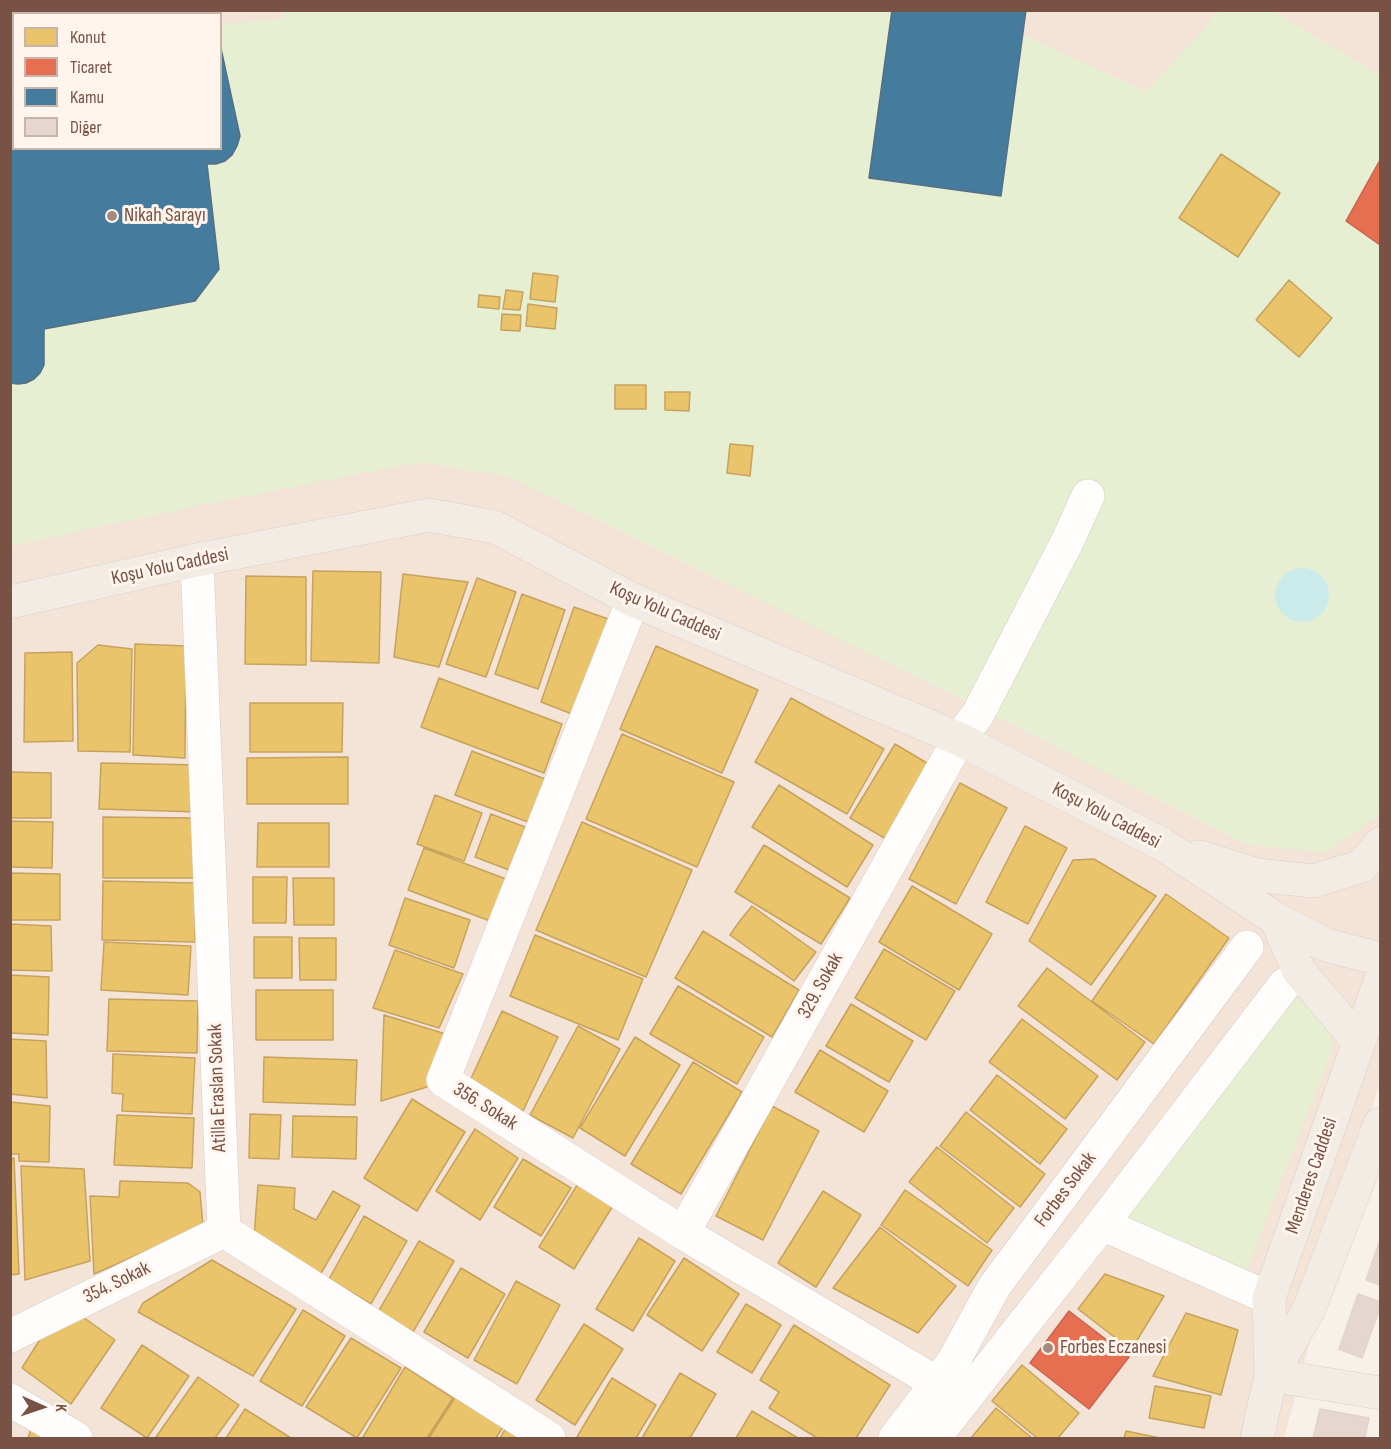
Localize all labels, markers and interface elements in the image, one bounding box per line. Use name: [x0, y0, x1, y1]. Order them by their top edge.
legend: [12, 12, 222, 150]
text: Konut: [70, 27, 106, 48]
text: Ticaret: [70, 57, 112, 78]
text: Kamu: [70, 87, 104, 108]
text: Diğer: [70, 117, 102, 138]
place label: Nikah Sarayı: [124, 204, 206, 228]
marker: Nikah Sarayı: [105, 209, 119, 223]
street label: Koşu Yolu Caddesi: [109, 543, 231, 591]
street label: Koşu Yolu Caddesi: [606, 577, 724, 647]
street label: Koşu Yolu Caddesi: [1048, 777, 1164, 855]
street label: 329. Sokak: [793, 949, 849, 1023]
street label: Atilla Eraslan Sokak: [204, 1023, 232, 1153]
street label: 356. Sokak: [448, 1078, 522, 1136]
street label: Menderes Caddesi: [1281, 1115, 1343, 1237]
street label: Forbes Sokak: [1030, 1148, 1102, 1232]
street label: 354. Sokak: [80, 1257, 154, 1309]
place label: Forbes Eczanesi: [1060, 1336, 1166, 1360]
marker: Forbes Eczanesi: [1041, 1341, 1055, 1355]
north arrow: [12, 1377, 72, 1437]
text: K: [51, 1404, 70, 1412]

